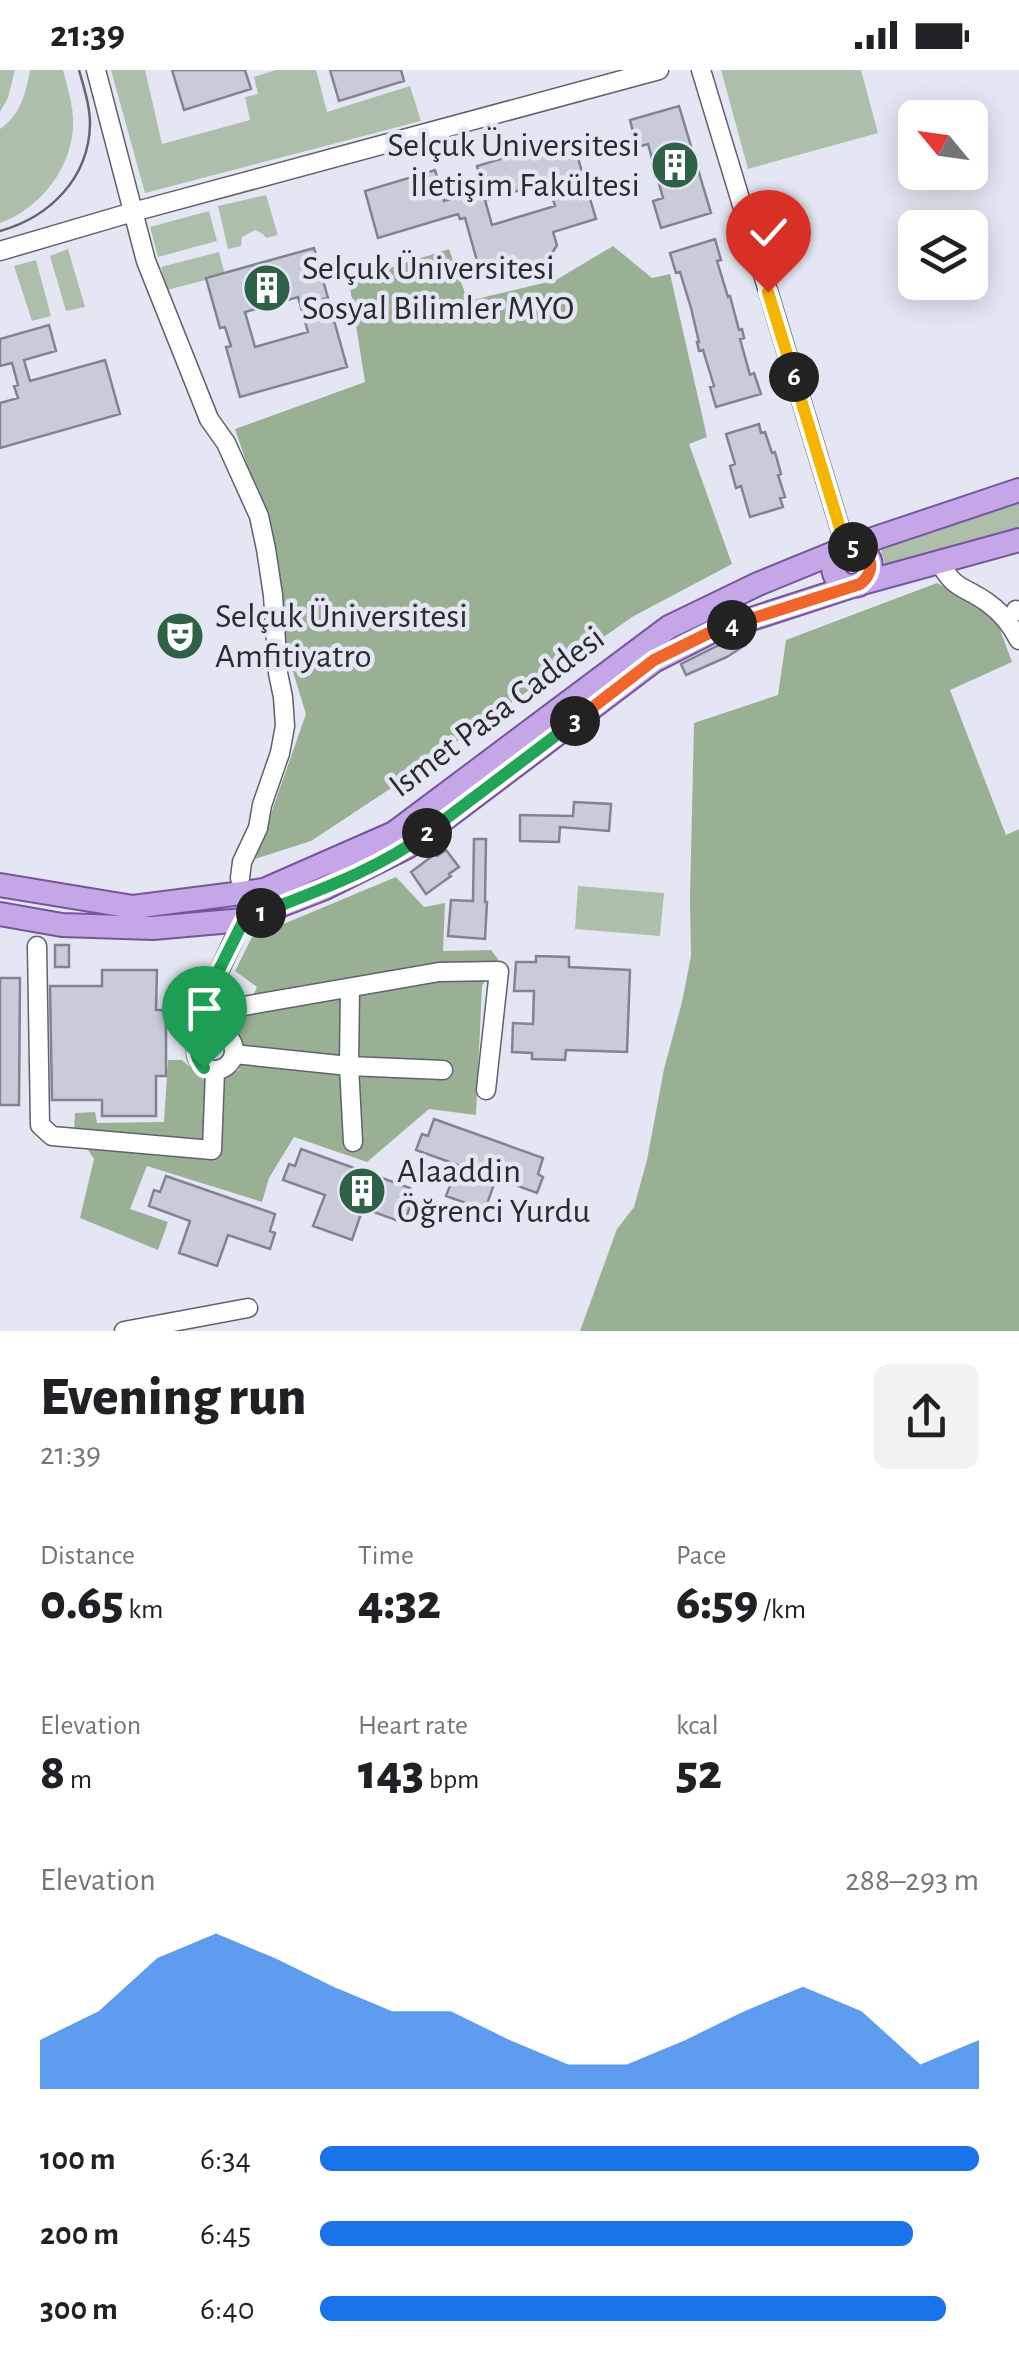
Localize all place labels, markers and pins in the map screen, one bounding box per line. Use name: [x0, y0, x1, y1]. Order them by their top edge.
place label: Selçuk Üniversitesi İletişim Fakültesi: [387, 127, 640, 203]
building icon: Selçuk Üniversitesi İletişim Fakültesi: [649, 139, 701, 191]
pin: [726, 190, 811, 293]
place label: Selçuk Üniversitesi Sosyal Bilimler MYO: [302, 250, 574, 326]
building icon: Selçuk Üniversitesi Sosyal Bilimler MYO: [241, 262, 293, 314]
pin: 6: [769, 352, 819, 402]
pin: 5: [828, 522, 878, 572]
place label: Selçuk Üniversitesi Amfitiyatro: [215, 598, 468, 674]
pin: 4: [707, 600, 757, 650]
theatre icon: Selçuk Üniversitesi Amfitiyatro: [154, 610, 206, 662]
pin: 3: [550, 696, 600, 746]
pin: 2: [402, 808, 452, 858]
pin: 1: [236, 888, 286, 938]
pin: [162, 966, 247, 1069]
place label: Alaaddin Öğrenci Yurdu: [397, 1154, 591, 1229]
building icon: Alaaddin Öğrenci Yurdu: [336, 1165, 388, 1217]

